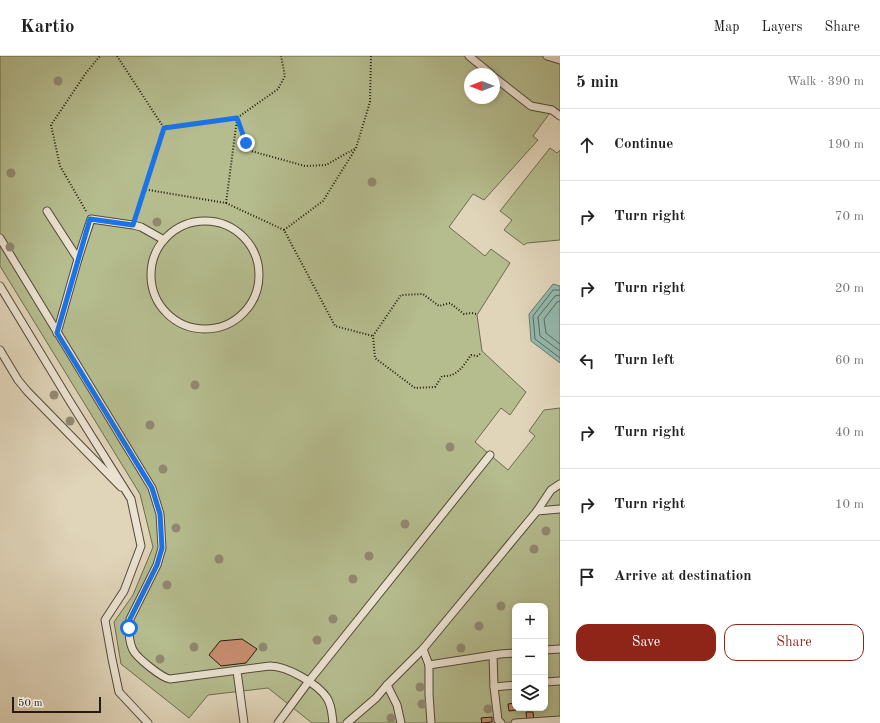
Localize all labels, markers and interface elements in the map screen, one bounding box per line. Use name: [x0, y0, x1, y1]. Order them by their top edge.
text: Kartio: [20, 18, 75, 37]
text: Map: [714, 20, 740, 34]
text: Layers: [762, 20, 803, 34]
text: Share: [825, 20, 860, 34]
north arrow: [464, 68, 500, 104]
text: 5 min: [576, 74, 619, 91]
text: Walk · 390 m: [787, 75, 864, 88]
route end: [237, 134, 255, 152]
icon: ahead: [576, 134, 598, 156]
text: Continue: [614, 137, 673, 152]
text: 190 m: [827, 138, 864, 151]
icon: right: [576, 206, 598, 228]
text: Turn right: [614, 209, 685, 224]
text: 70 m: [835, 210, 864, 223]
icon: right: [576, 278, 598, 300]
text: Turn right: [614, 281, 685, 296]
text: 20 m: [835, 282, 864, 295]
icon: left: [576, 350, 598, 372]
text: Turn left: [614, 353, 674, 368]
text: 60 m: [835, 354, 864, 367]
icon: right: [576, 422, 598, 444]
text: Turn right: [614, 425, 685, 440]
text: 40 m: [835, 426, 864, 439]
icon: right: [576, 494, 598, 516]
text: Turn right: [614, 497, 685, 512]
text: 10 m: [835, 498, 864, 511]
icon: arrive: [576, 566, 598, 588]
text: Arrive at destination: [614, 569, 752, 584]
map controls: [512, 603, 548, 711]
button: +: [512, 603, 548, 639]
route start: [120, 619, 138, 637]
button: Save: [576, 624, 716, 661]
button: Share: [724, 624, 864, 661]
button: −: [512, 639, 548, 675]
button: layers: [512, 675, 548, 711]
scale bar: [12, 695, 101, 714]
text: 50 m: [18, 698, 43, 709]

